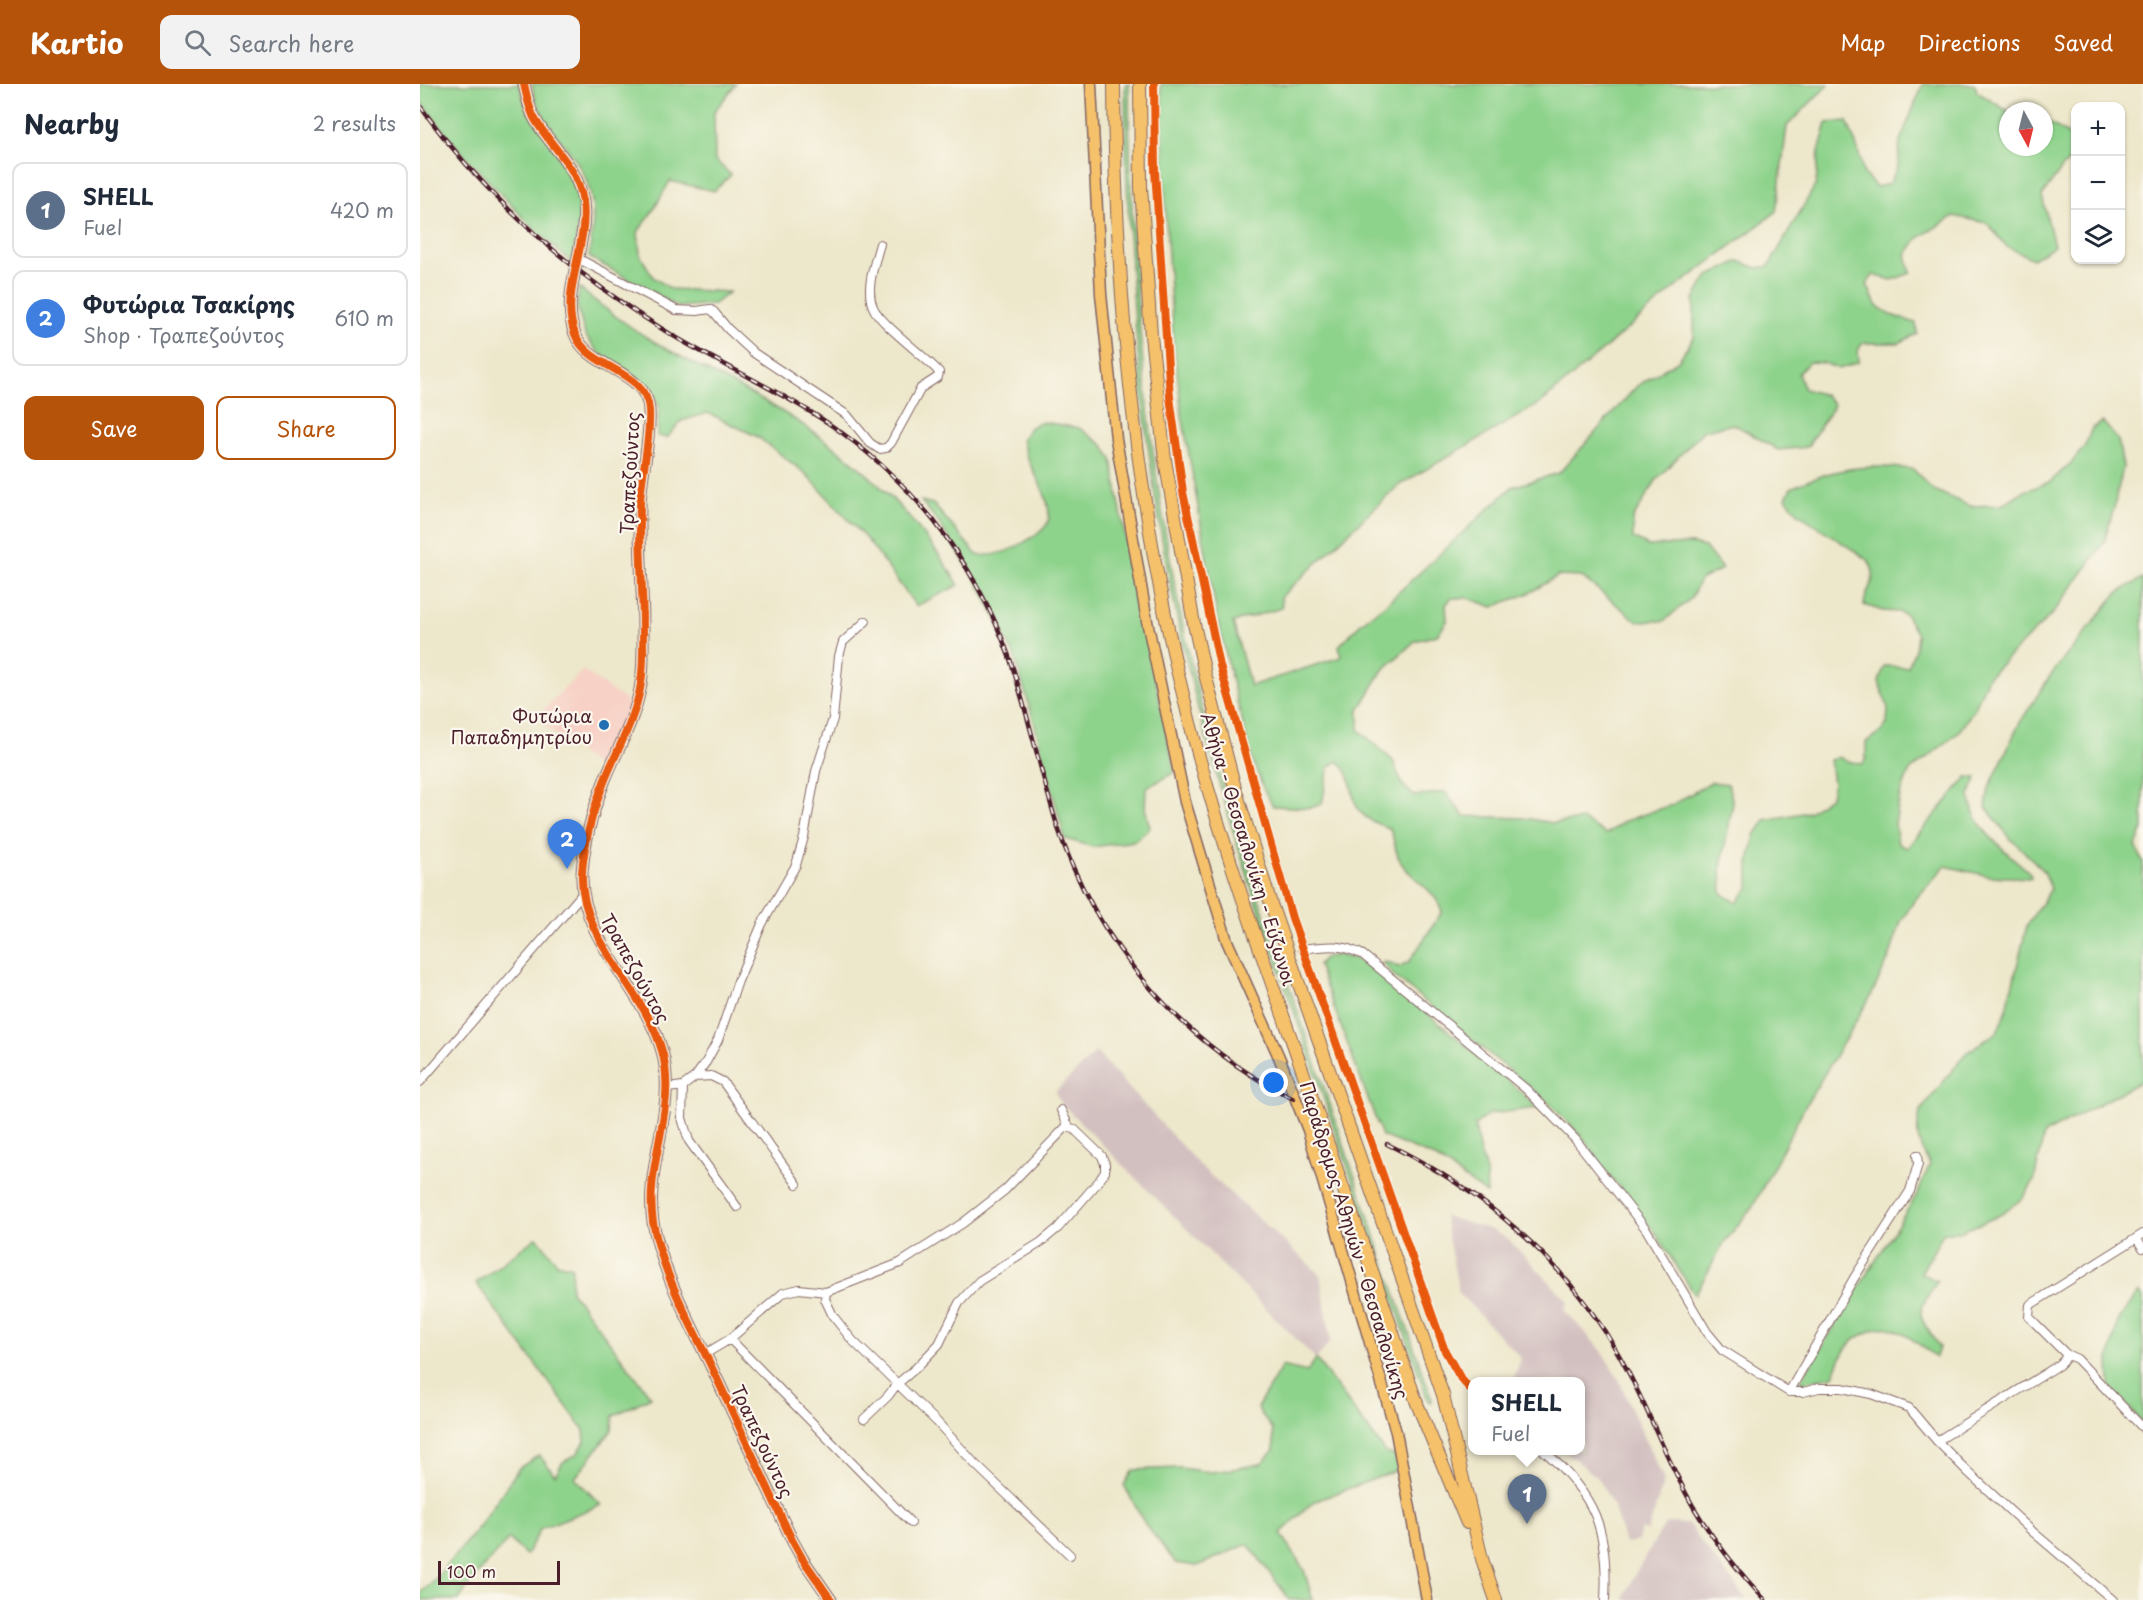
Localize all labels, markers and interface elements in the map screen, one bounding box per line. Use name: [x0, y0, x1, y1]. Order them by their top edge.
search box: [160, 15, 580, 69]
text: Kartio: [30, 21, 124, 64]
icon: search: [181, 26, 214, 59]
text: Search here: [229, 26, 354, 59]
text: Map: [1840, 26, 1885, 58]
text: Directions: [1918, 26, 2020, 58]
text: Saved: [2053, 26, 2113, 58]
north arrow: [1999, 102, 2053, 156]
map controls: [2071, 102, 2125, 264]
button: +: [2071, 102, 2125, 156]
text: Nearby: [24, 104, 119, 143]
text: 2 results: [313, 108, 396, 138]
button: −: [2071, 156, 2125, 210]
text: SHELL: [83, 179, 154, 212]
text: 1: [41, 195, 50, 225]
text: 420 m: [330, 195, 394, 225]
button: layers: [2071, 210, 2125, 264]
text: Fuel: [83, 212, 122, 242]
text: Φυτώρια Τσακίρης: [83, 287, 295, 320]
text: 2: [38, 303, 53, 333]
text: 610 m: [334, 303, 394, 333]
text: Shop · Τραπεζούντος: [83, 320, 284, 350]
button: Save: [24, 396, 204, 460]
button: Share: [216, 396, 396, 460]
street label: Τραπεζούντος: [612, 411, 646, 535]
place label: Φυτώρια Παπαδημητρίου: [451, 702, 592, 750]
street label: Αθήνα - Θεσσαλονίκη - Εύζωνοι: [1194, 709, 1304, 989]
marker: Φυτώρια Παπαδημητρίου: [597, 718, 611, 732]
pin: 2: [548, 820, 586, 869]
street label: Τραπεζούντος: [595, 908, 677, 1028]
your location: [1259, 1068, 1288, 1097]
street label: Παράδρομος Αθηνών - Θεσσαλονίκης: [1294, 1078, 1416, 1402]
popup: [1468, 1377, 1585, 1455]
street label: Τραπεζούντος: [725, 1380, 801, 1502]
text: SHELL: [1491, 1385, 1562, 1418]
text: Fuel: [1491, 1418, 1530, 1448]
pin: 1: [1508, 1474, 1546, 1524]
scale bar: [438, 1558, 560, 1586]
text: 100 m: [447, 1559, 496, 1583]

